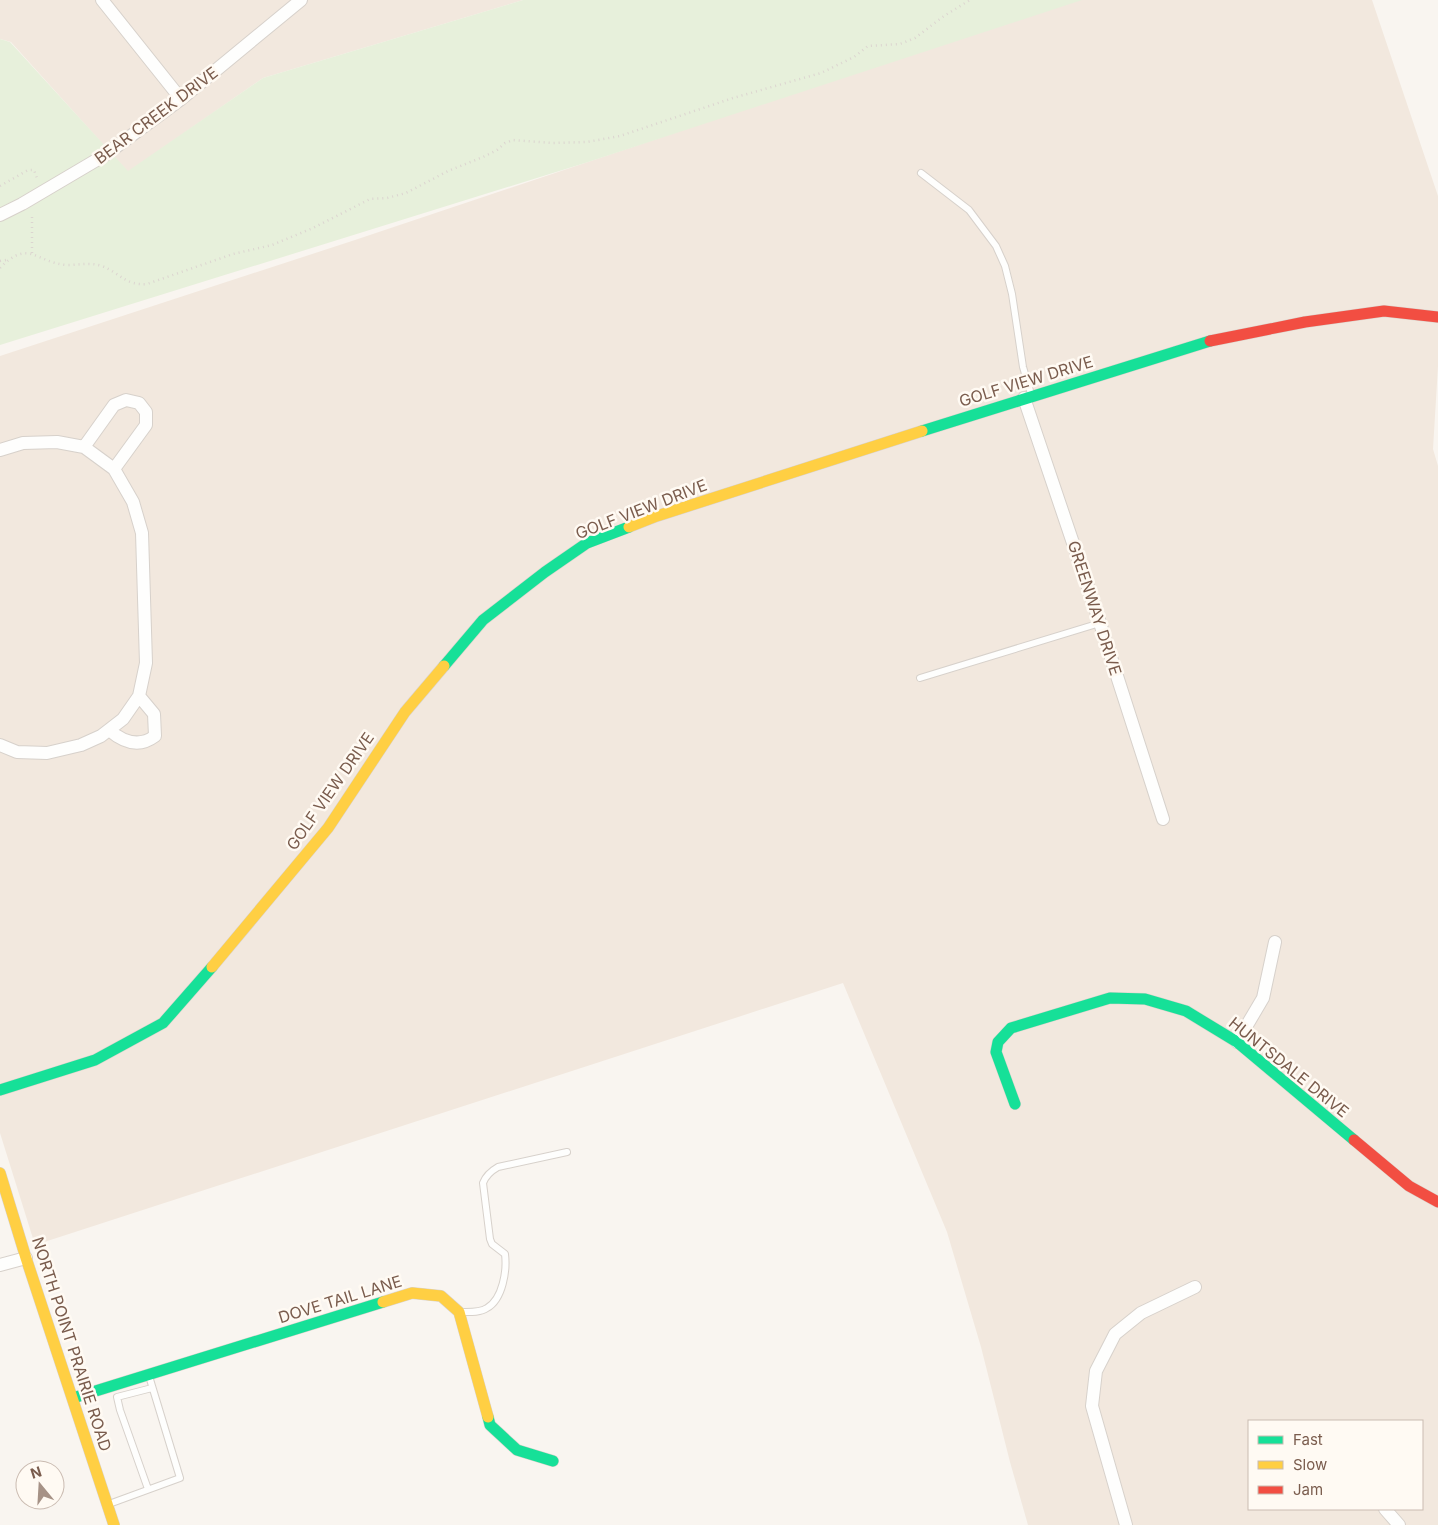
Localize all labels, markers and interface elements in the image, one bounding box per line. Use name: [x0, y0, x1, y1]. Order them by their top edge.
street label: BEAR CREEK DRIVE: [90, 62, 222, 168]
street label: GOLF VIEW DRIVE: [957, 351, 1095, 411]
street label: GOLF VIEW DRIVE: [572, 475, 710, 543]
street label: GREENWAY DRIVE: [1064, 538, 1126, 678]
street label: GOLF VIEW DRIVE: [282, 728, 378, 854]
street label: HUNTSDALE DRIVE: [1225, 1013, 1353, 1121]
street label: NORTH POINT PRAIRIE ROAD: [28, 1234, 116, 1454]
street label: DOVE TAIL LANE: [276, 1271, 404, 1327]
legend: [1248, 1420, 1423, 1510]
text: Fast: [1293, 1430, 1323, 1449]
text: Slow: [1293, 1455, 1327, 1474]
north arrow: [15, 1460, 65, 1510]
text: N: [28, 1462, 44, 1482]
text: Jam: [1293, 1480, 1323, 1499]

